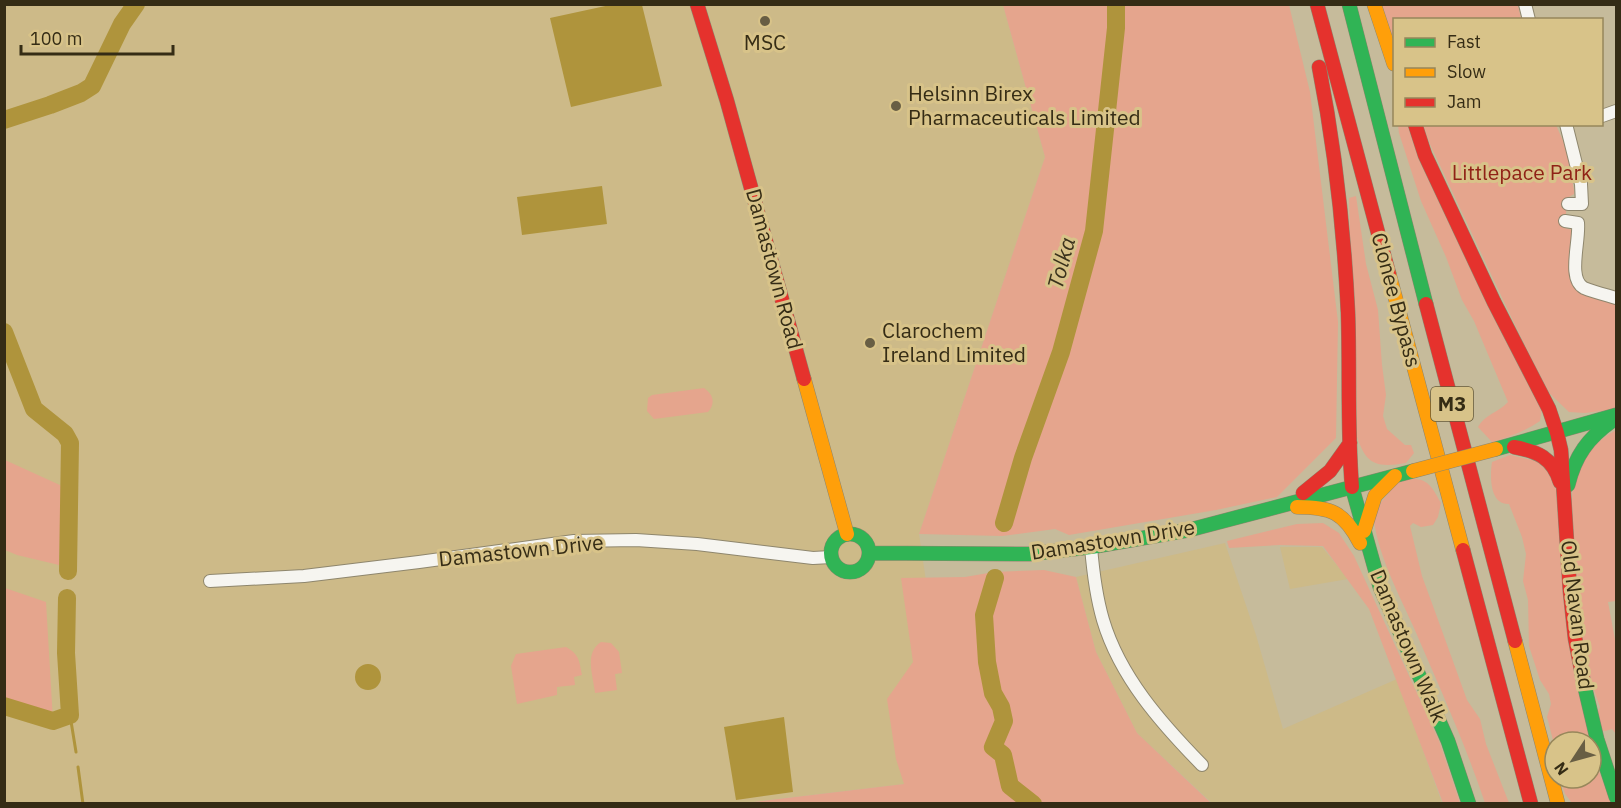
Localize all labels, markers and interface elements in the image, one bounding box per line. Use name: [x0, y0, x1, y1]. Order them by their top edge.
marker: MSC: [758, 14, 772, 28]
scale bar: [21, 18, 172, 56]
legend: [1393, 18, 1603, 126]
text: 100 m: [30, 27, 82, 50]
place label: MSC: [744, 28, 786, 56]
text: Fast: [1447, 30, 1481, 53]
text: Slow: [1447, 60, 1486, 83]
place label: Helsinn Birex Pharmaceuticals Limited: [908, 79, 1141, 131]
text: Jam: [1447, 90, 1482, 113]
marker: Helsinn Birex Pharmaceuticals Limited: [889, 99, 903, 113]
park label: Littlepace Park: [1452, 158, 1592, 186]
street label: Damastown Road: [740, 185, 810, 352]
street label: Clonee Bypass: [1366, 229, 1428, 370]
water label: Tolka: [1040, 234, 1081, 292]
place label: Clarochem Ireland Limited: [882, 316, 1026, 368]
marker: Clarochem Ireland Limited: [863, 336, 877, 350]
road number: M3: [1431, 387, 1473, 421]
street label: Damastown Drive: [1029, 512, 1197, 566]
street label: Damastown Drive: [437, 527, 605, 573]
street label: Old Navan Road: [1555, 539, 1601, 691]
street label: Damastown Walk: [1364, 565, 1454, 726]
north arrow: [1543, 730, 1603, 790]
text: N: [1549, 758, 1572, 779]

